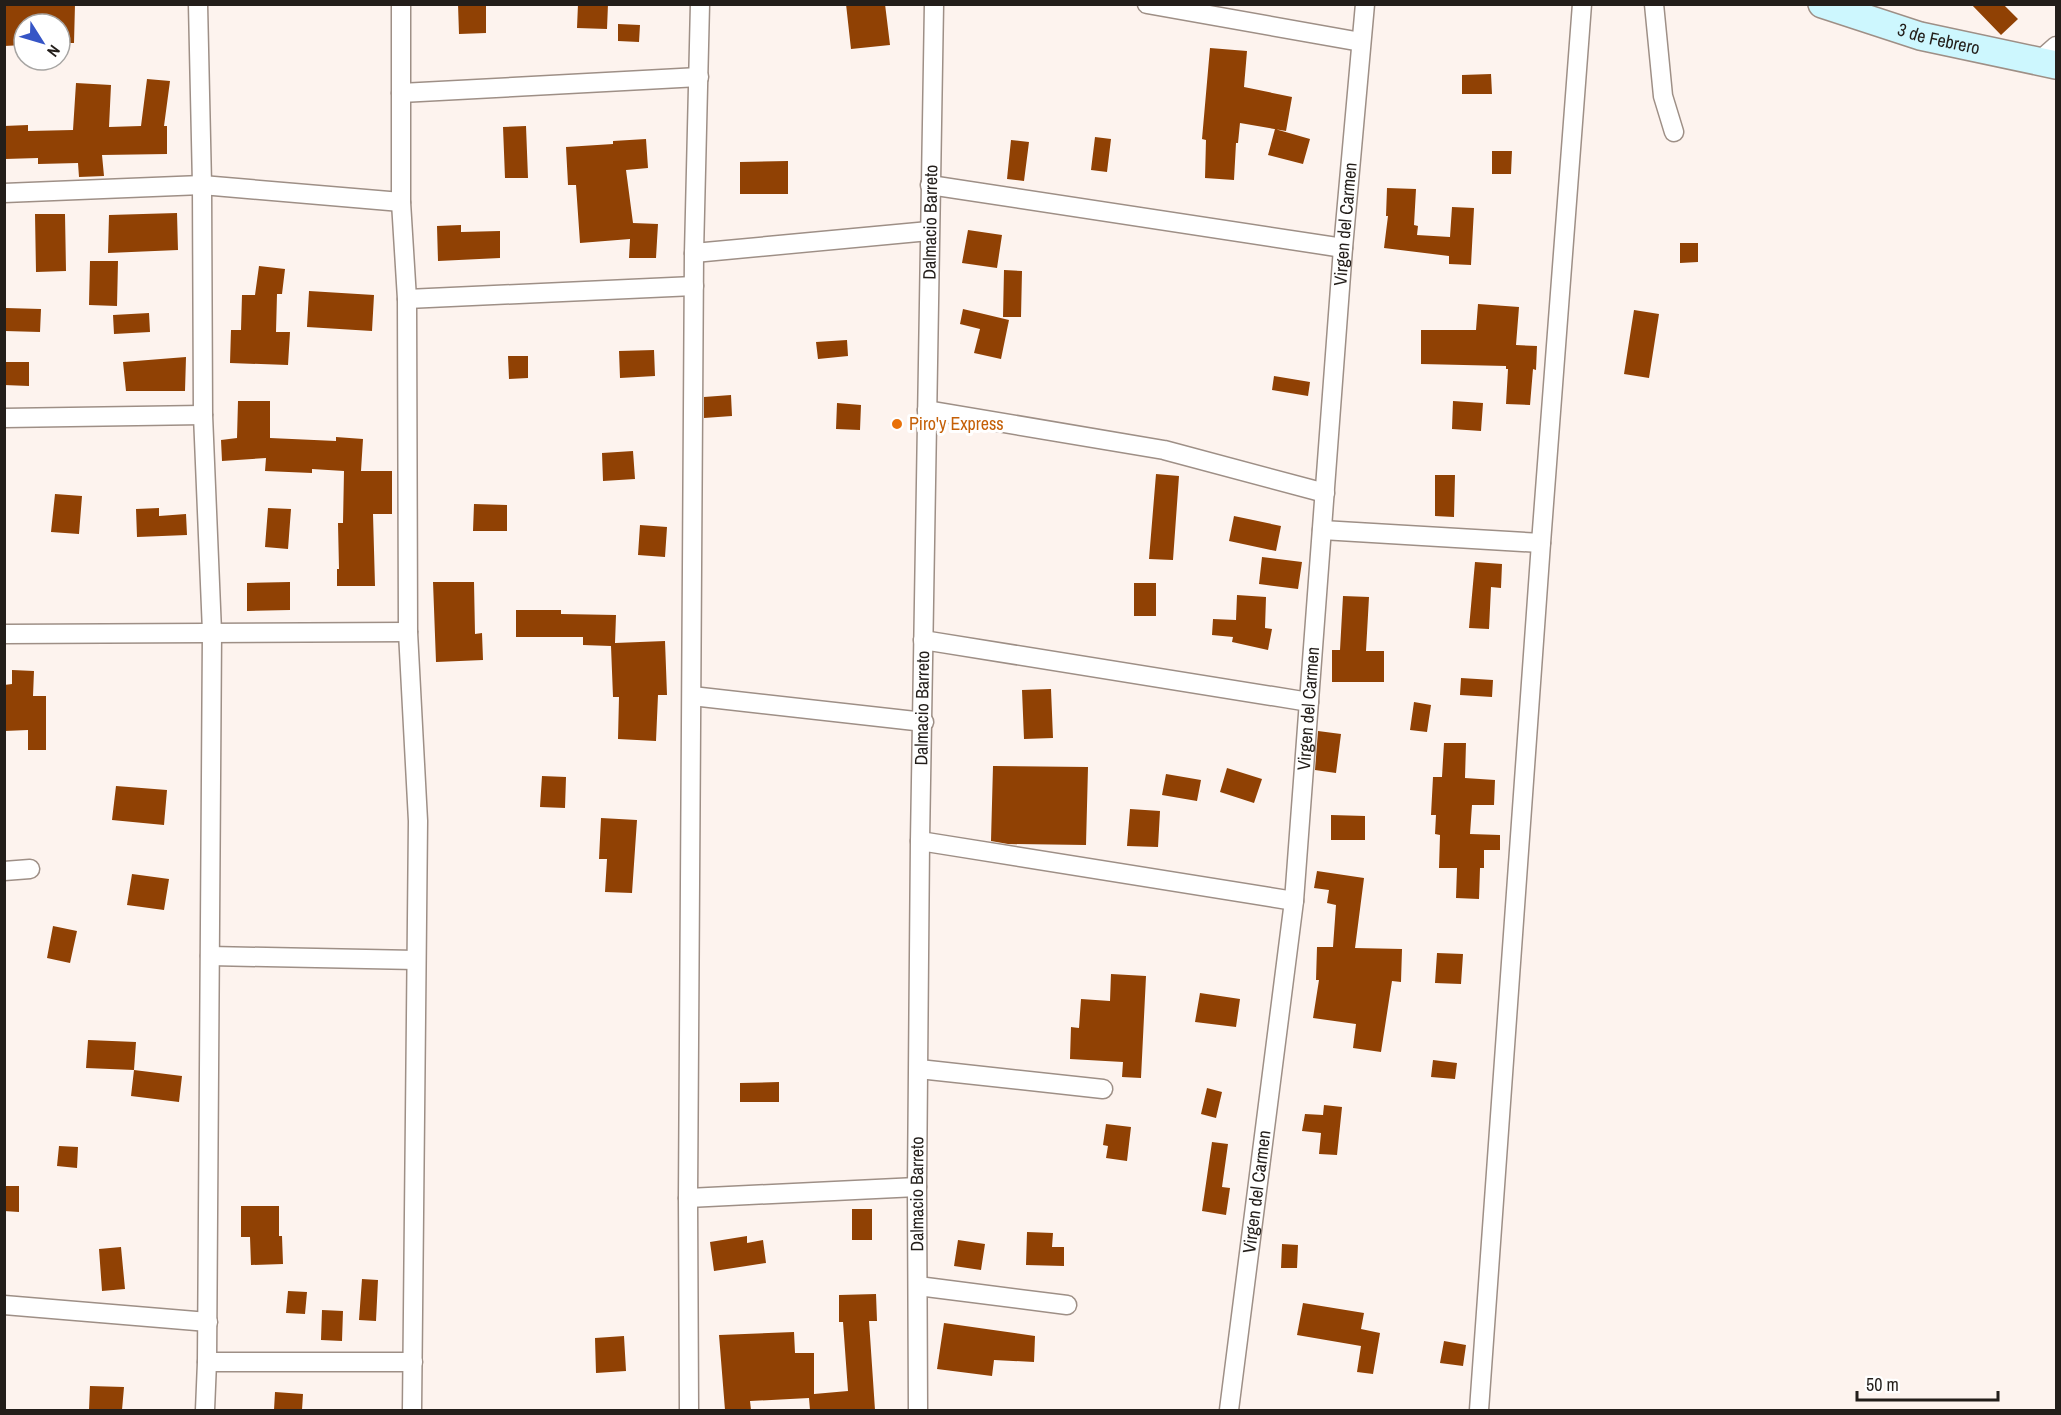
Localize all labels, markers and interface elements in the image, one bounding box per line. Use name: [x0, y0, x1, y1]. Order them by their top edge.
north arrow: [12, 12, 72, 72]
street label: 3 de Febrero: [1894, 16, 1982, 60]
text: N: [42, 41, 66, 61]
street label: Virgen del Carmen: [1327, 161, 1363, 287]
street label: Dalmacio Barreto: [916, 164, 943, 280]
place label: Piro'y Express: [909, 411, 1004, 436]
marker: Piro'y Express: [890, 417, 904, 431]
street label: Virgen del Carmen: [1291, 646, 1325, 771]
street label: Dalmacio Barreto: [908, 650, 935, 766]
street label: Virgen del Carmen: [1236, 1129, 1277, 1255]
street label: Dalmacio Barreto: [904, 1136, 929, 1252]
scale bar: [1857, 1364, 1998, 1402]
text: 50 m: [1866, 1372, 1899, 1397]

